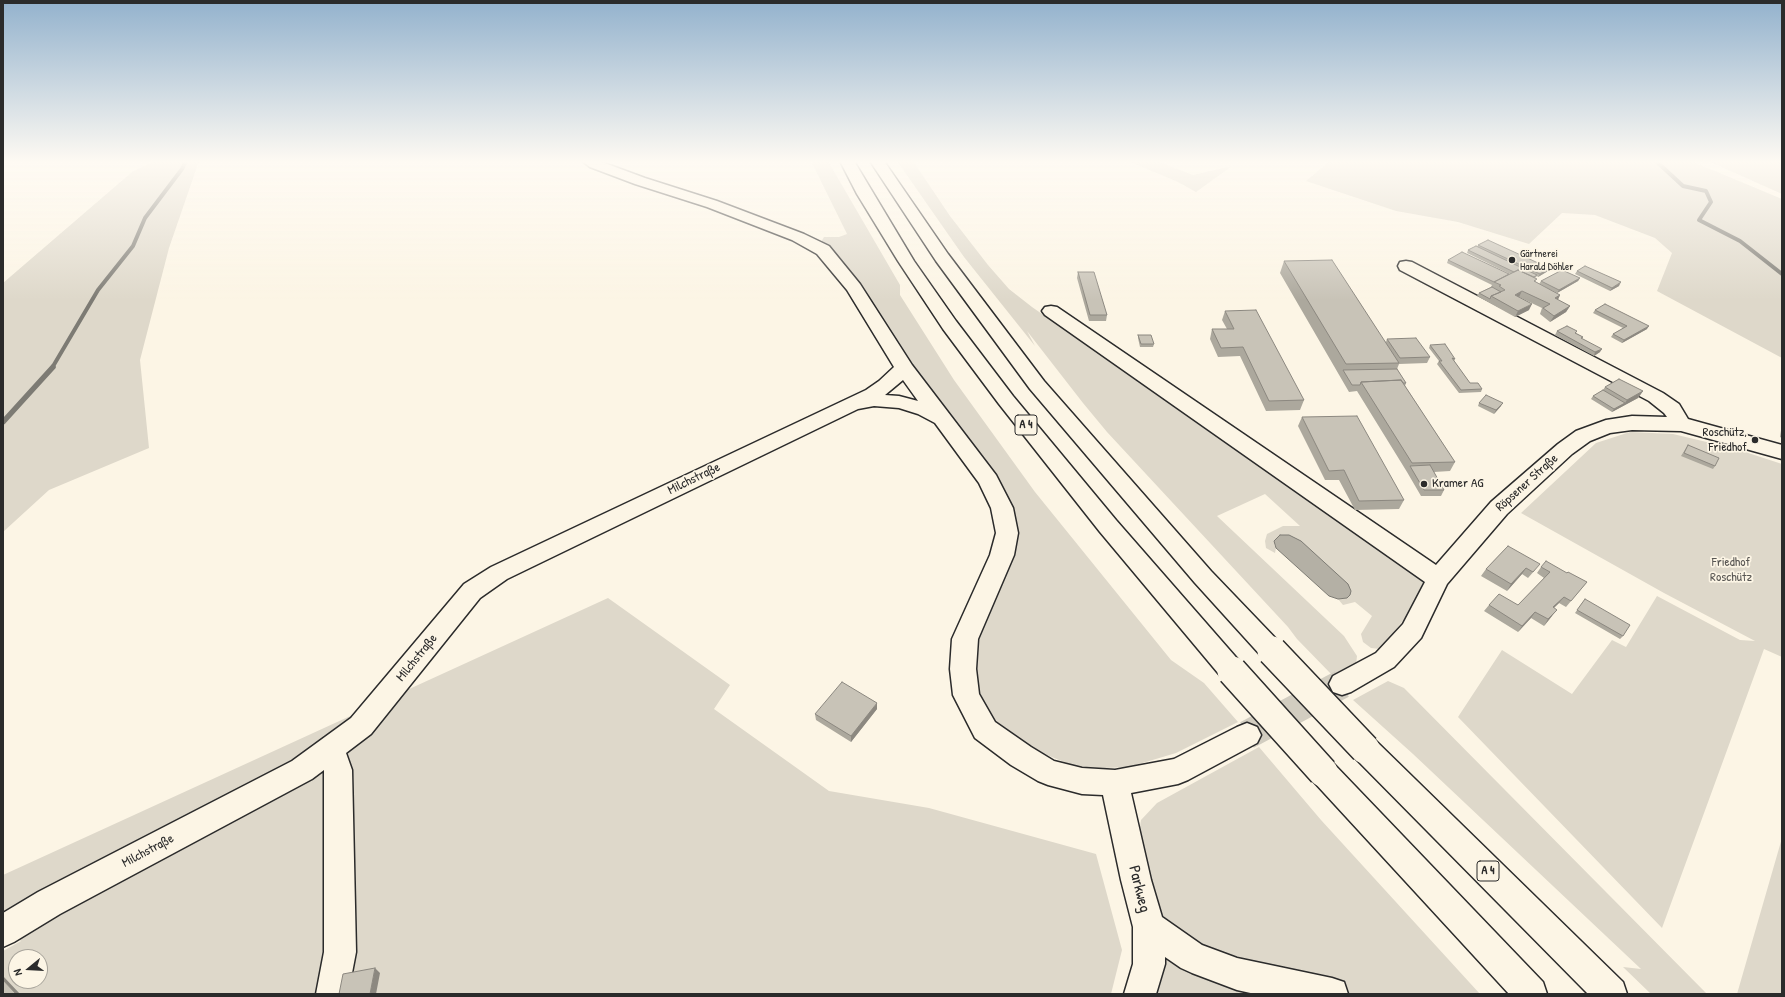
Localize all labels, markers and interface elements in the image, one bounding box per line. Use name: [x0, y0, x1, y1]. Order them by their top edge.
place label: Gärtnerei Harald Döhler: [1520, 247, 1574, 273]
marker: Gärtnerei Harald Döhler: [1507, 255, 1517, 265]
road number: A 4: [1015, 415, 1037, 435]
place label: Roschütz, Friedhof: [1702, 425, 1747, 456]
marker: Roschütz, Friedhof: [1750, 435, 1760, 445]
street label: Röpsener Straße: [1493, 451, 1561, 515]
street label: Milchstraße: [665, 460, 723, 498]
place label: Kramer AG: [1432, 476, 1483, 492]
marker: Kramer AG: [1419, 479, 1429, 489]
park label: Friedhof Roschütz: [1710, 555, 1752, 586]
street label: Milchstraße: [393, 631, 441, 685]
street label: Milchstraße: [120, 831, 176, 871]
road number: A 4: [1477, 861, 1499, 881]
street label: Parkweg: [1124, 864, 1154, 914]
north arrow: [8, 949, 48, 989]
text: N: [10, 967, 25, 977]

